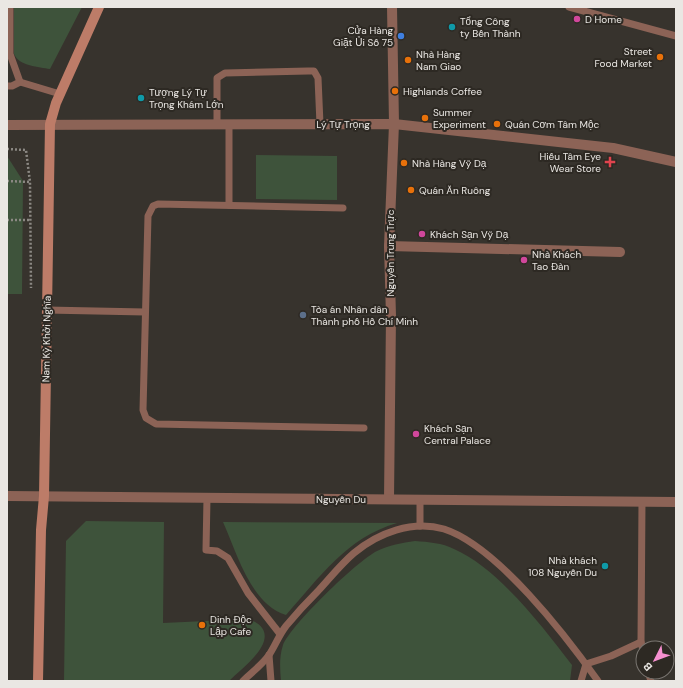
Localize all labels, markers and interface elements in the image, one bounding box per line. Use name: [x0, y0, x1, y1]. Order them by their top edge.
place label: D Home: [585, 13, 622, 26]
marker: D Home: [572, 14, 582, 24]
place label: Tổng Công ty Bến Thành: [460, 15, 521, 40]
marker: Tổng Công ty Bến Thành: [447, 22, 457, 32]
place label: Cửa Hàng Giặt Ủi Số 75: [333, 24, 393, 49]
marker: Cửa Hàng Giặt Ủi Số 75: [396, 31, 406, 41]
place label: Street Food Market: [594, 45, 652, 70]
place label: Nhà Hàng Nam Giao: [416, 48, 461, 73]
marker: Street Food Market: [655, 52, 665, 62]
marker: Nhà Hàng Nam Giao: [403, 55, 413, 65]
place label: Highlands Coffee: [403, 85, 482, 98]
place label: Tượng Lý Tự Trọng Khám Lớn: [149, 86, 224, 111]
marker: Highlands Coffee: [390, 86, 400, 96]
marker: Tượng Lý Tự Trọng Khám Lớn: [136, 93, 146, 103]
place label: Summer Experiment: [433, 106, 486, 131]
marker: Summer Experiment: [420, 113, 430, 123]
street label: Lý Tự Trọng: [316, 118, 370, 131]
place label: Quán Cơm Tâm Mộc: [505, 118, 599, 131]
marker: Quán Cơm Tâm Mộc: [492, 119, 502, 129]
place label: Hiếu Tâm Eye Wear Store: [539, 150, 601, 175]
marker: Hiếu Tâm Eye Wear Store: [604, 156, 616, 168]
place label: Nhà Hàng Vỹ Dạ: [412, 157, 487, 170]
marker: Nhà Hàng Vỹ Dạ: [399, 158, 409, 168]
place label: Quán Ăn Ruông: [419, 184, 491, 197]
marker: Quán Ăn Ruông: [406, 185, 416, 195]
street label: Nguyễn Trung Trực: [384, 209, 397, 297]
place label: Khách Sạn Vỹ Dạ: [430, 228, 509, 241]
marker: Khách Sạn Vỹ Dạ: [417, 229, 427, 239]
place label: Nhà Khách Tao Đàn: [532, 248, 582, 273]
marker: Nhà Khách Tao Đàn: [519, 255, 529, 265]
street label: Nam Kỳ Khởi Nghĩa: [39, 296, 54, 382]
place label: Tòa án Nhân dân Thành phố Hồ Chí Minh: [311, 303, 418, 328]
marker: Tòa án Nhân dân Thành phố Hồ Chí Minh: [298, 310, 308, 320]
place label: Khách Sạn Central Palace: [424, 422, 491, 447]
marker: Khách Sạn Central Palace: [411, 429, 421, 439]
street label: Nguyễn Du: [316, 493, 366, 506]
place label: Nhà khách 108 Nguyễn Du: [528, 554, 597, 579]
marker: Nhà khách 108 Nguyễn Du: [600, 561, 610, 571]
place label: Dinh Độc Lập Cafe: [210, 613, 252, 638]
marker: Dinh Độc Lập Cafe: [197, 620, 207, 630]
north arrow: [635, 640, 675, 680]
text: B: [640, 659, 655, 674]

